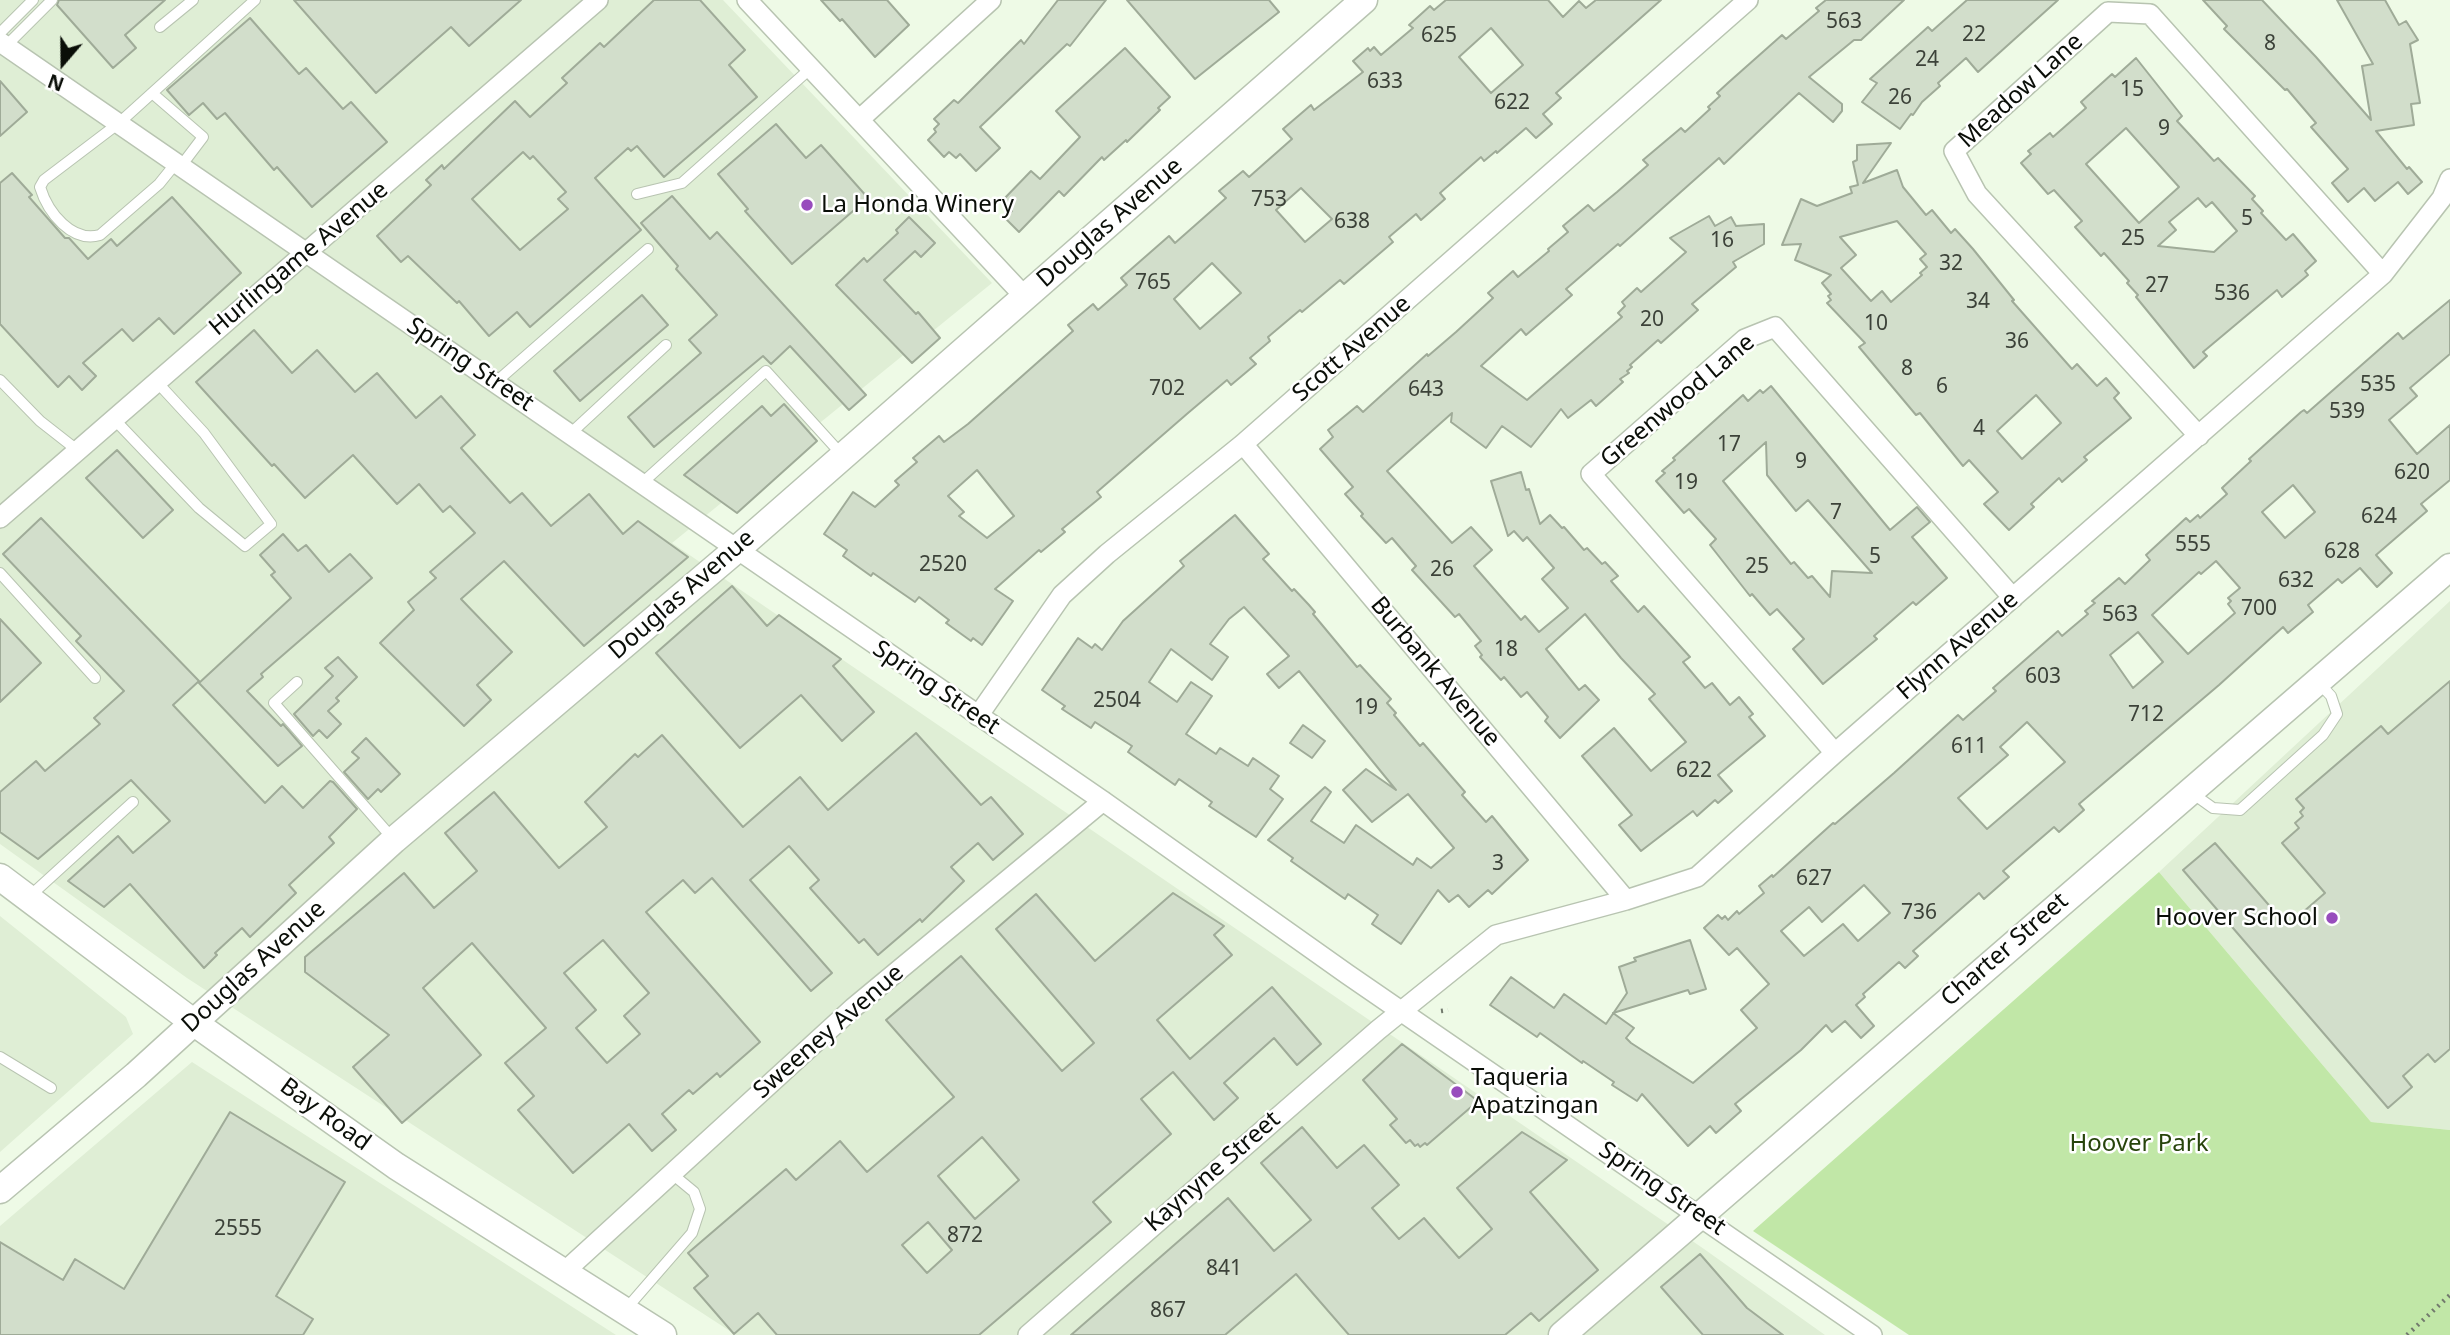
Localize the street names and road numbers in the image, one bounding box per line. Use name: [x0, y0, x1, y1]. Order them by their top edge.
street label: Meadow Lane: [1953, 28, 2089, 154]
street label: Douglas Avenue: [1031, 152, 1189, 294]
street label: Hurlingame Avenue: [204, 176, 394, 342]
street label: Scott Avenue: [1287, 290, 1417, 408]
street label: Spring Street: [401, 312, 539, 418]
street label: Greenwood Lane: [1595, 328, 1761, 474]
street label: Douglas Avenue: [603, 524, 761, 666]
street label: Flynn Avenue: [1892, 586, 2024, 706]
street label: Burbank Avenue: [1364, 591, 1506, 753]
street label: Spring Street: [867, 635, 1005, 741]
street label: Charter Street: [1936, 887, 2074, 1013]
street label: Douglas Avenue: [176, 895, 332, 1039]
street label: Sweeney Avenue: [748, 959, 910, 1105]
street label: Bay Road: [274, 1072, 376, 1158]
street label: Kaynyne Street: [1140, 1106, 1286, 1238]
street label: Spring Street: [1593, 1136, 1731, 1242]

